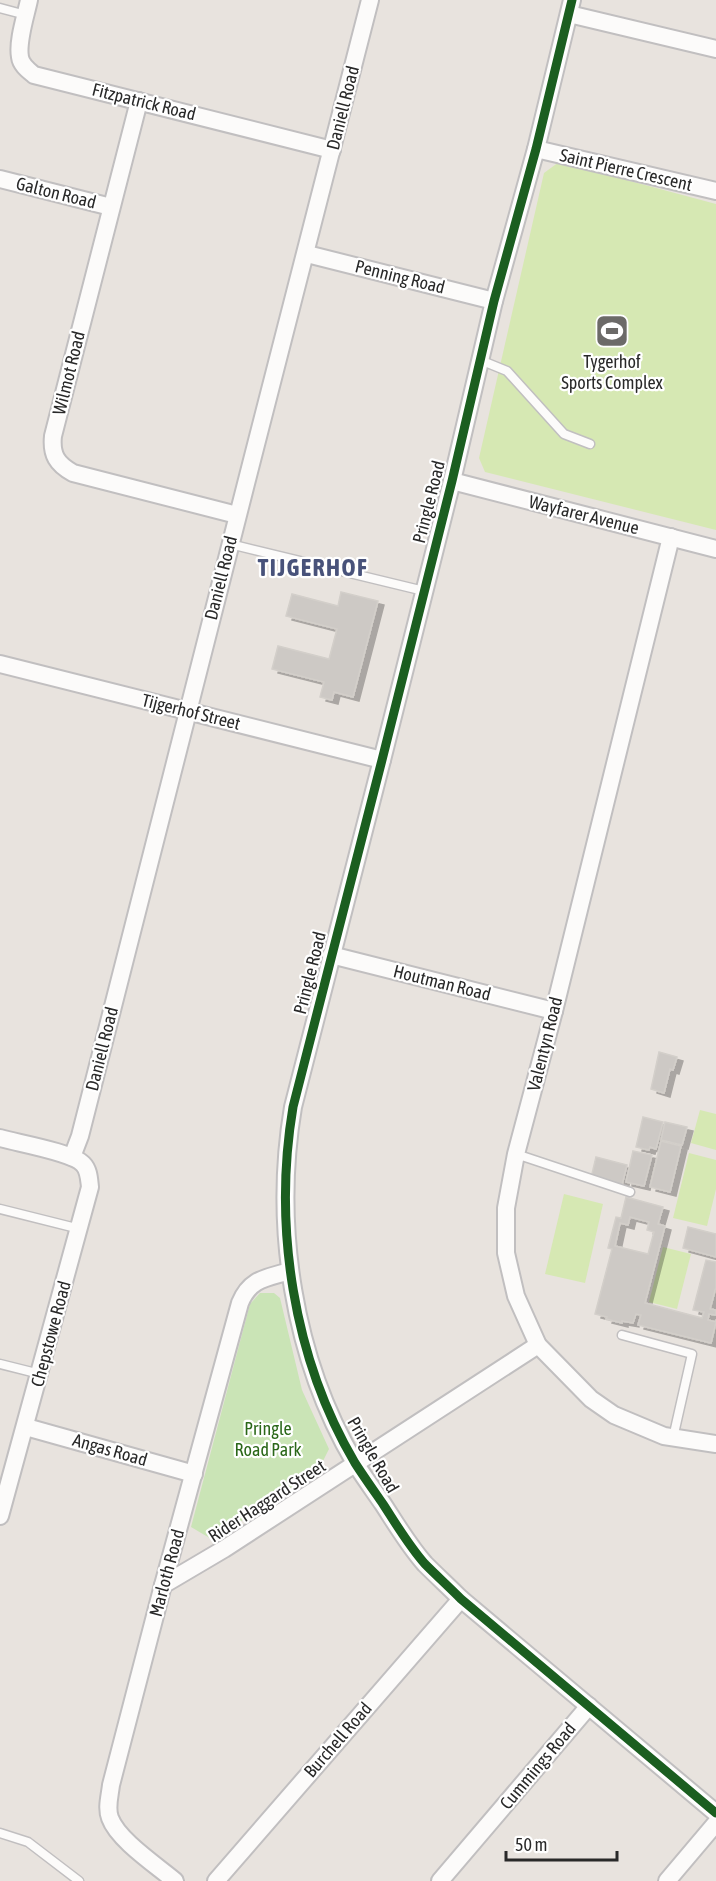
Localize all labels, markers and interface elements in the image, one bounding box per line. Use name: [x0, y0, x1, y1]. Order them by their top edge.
street label: Daniell Road: [322, 64, 363, 152]
street label: Fitzpatrick Road: [90, 79, 198, 125]
street label: Saint Pierre Crescent: [558, 144, 694, 195]
street label: Galton Road: [14, 172, 98, 213]
street label: Penning Road: [353, 255, 447, 298]
sports icon: Tygerhof Sports Complex: [594, 313, 630, 349]
street label: Wilmot Road: [48, 329, 89, 417]
place label: Tygerhof Sports Complex: [561, 351, 663, 393]
street label: Pringle Road: [408, 458, 449, 545]
street label: Wayfarer Avenue: [527, 491, 641, 538]
street label: Daniell Road: [200, 534, 241, 622]
district label: TIJGERHOF: [258, 554, 368, 581]
street label: Tijgerhof Street: [140, 689, 243, 734]
street label: Pringle Road: [289, 929, 330, 1016]
street label: Houtman Road: [391, 960, 493, 1005]
street label: Valentyn Road: [523, 995, 566, 1093]
street label: Daniell Road: [81, 1005, 122, 1093]
street label: Chepstowe Road: [26, 1279, 75, 1389]
street label: Pringle Road: [343, 1413, 404, 1497]
park label: Pringle Road Park: [235, 1418, 302, 1460]
street label: Angas Road: [70, 1429, 150, 1470]
street label: Rider Haggard Street: [204, 1455, 329, 1546]
street label: Marloth Road: [145, 1527, 188, 1619]
street label: Burchell Road: [299, 1698, 376, 1781]
street label: Cummings Road: [495, 1718, 580, 1813]
scale bar: [506, 1824, 617, 1862]
text: 50 m: [515, 1834, 547, 1855]

